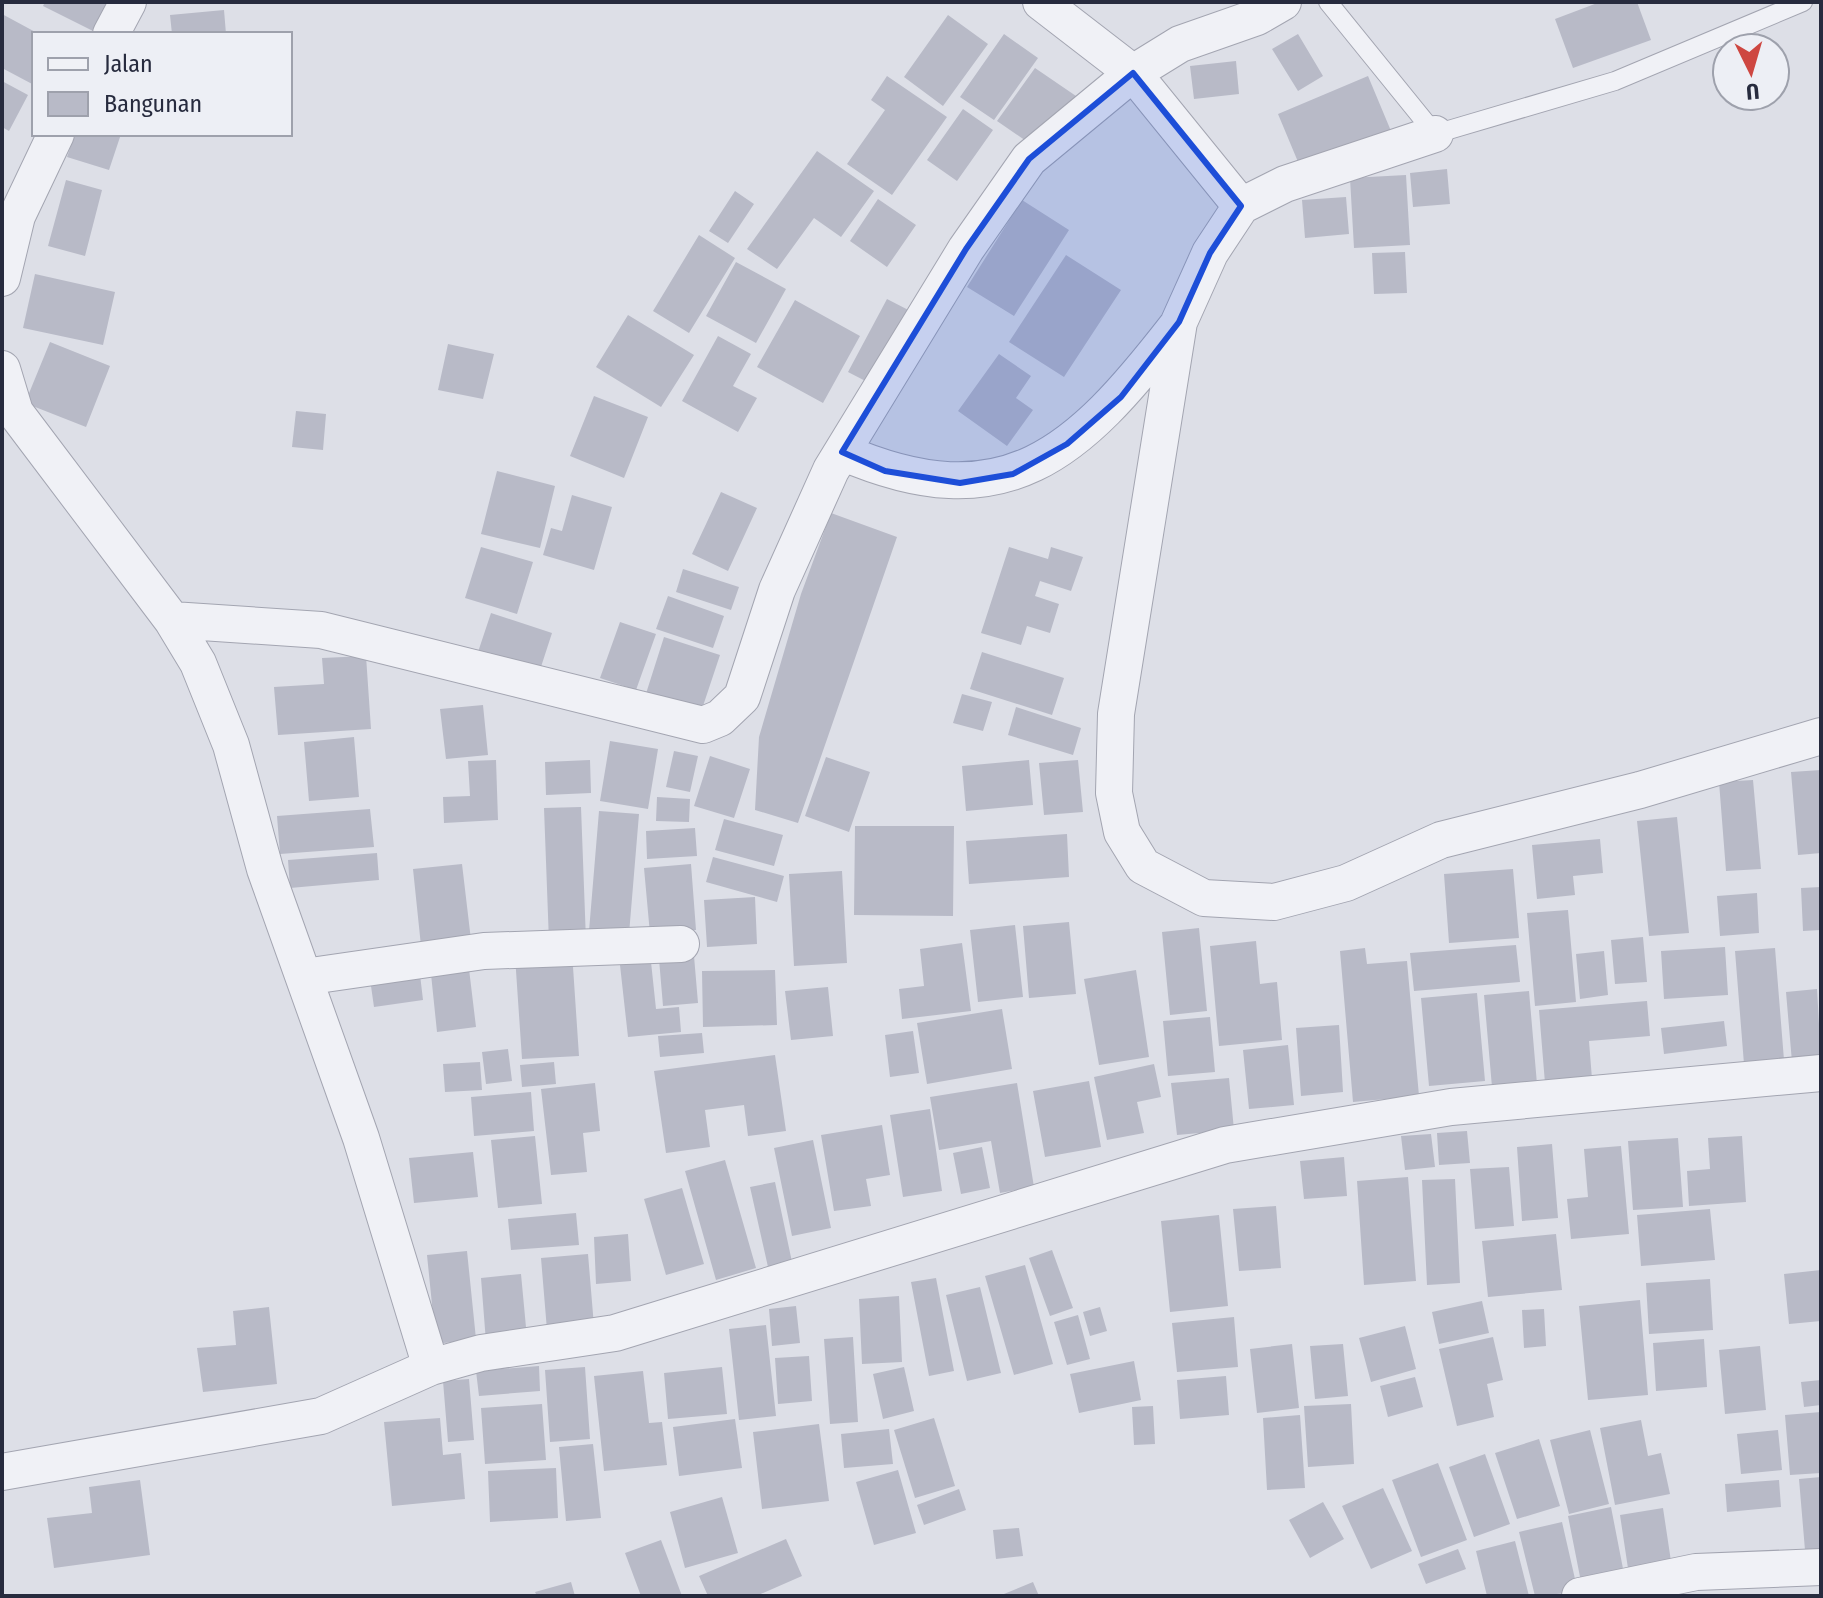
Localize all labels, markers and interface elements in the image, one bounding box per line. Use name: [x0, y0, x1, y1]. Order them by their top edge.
legend: [32, 32, 292, 136]
north arrow: [1711, 32, 1791, 112]
text: Jalan: [104, 50, 153, 78]
text: U: [1745, 77, 1760, 105]
text: Bangunan: [104, 90, 202, 118]

